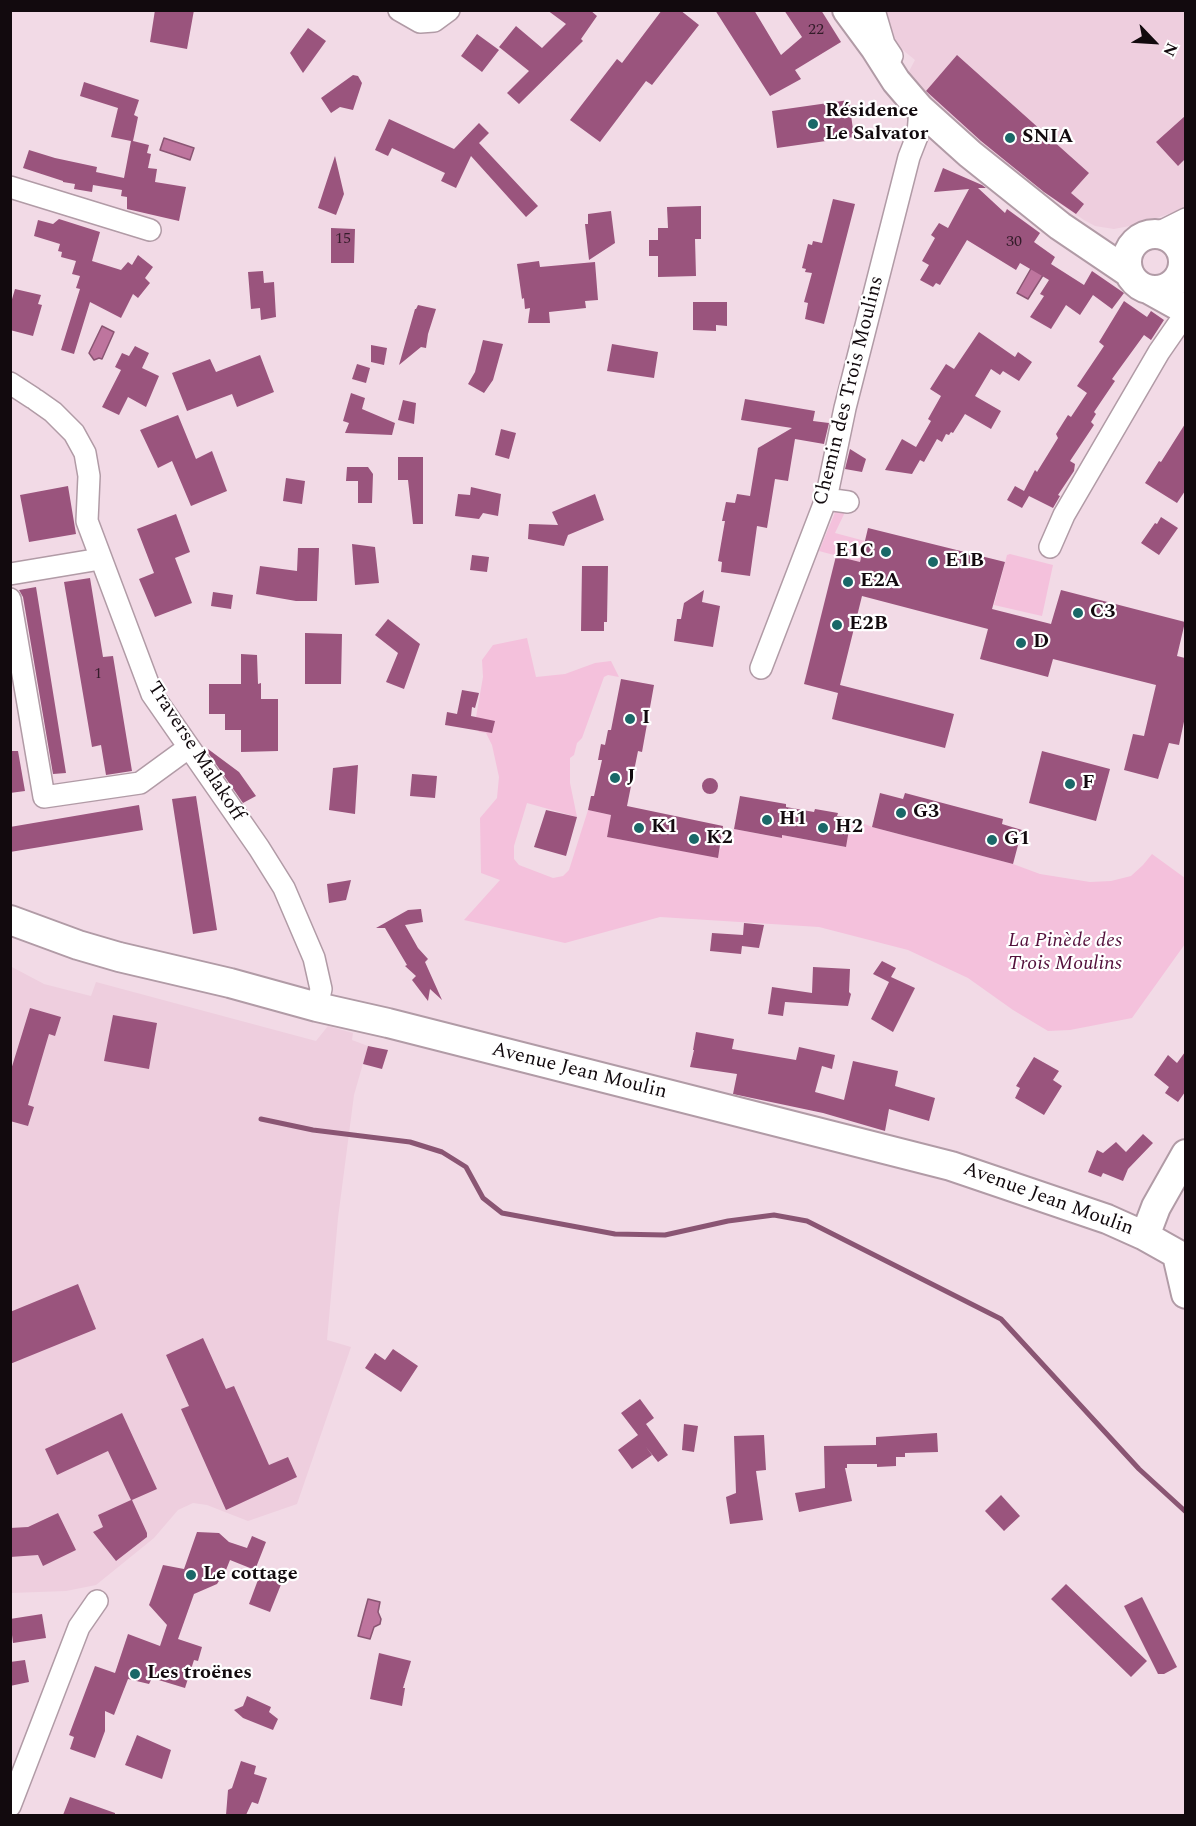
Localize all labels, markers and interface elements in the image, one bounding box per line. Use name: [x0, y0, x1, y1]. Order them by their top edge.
north arrow: [1124, 12, 1184, 72]
house number: 22: [808, 21, 824, 41]
text: N: [1157, 39, 1184, 61]
place label: Résidence Le Salvator: [825, 100, 928, 147]
marker: Résidence Le Salvator: [806, 117, 820, 131]
place label: SNIA: [1022, 126, 1073, 150]
marker: SNIA: [1003, 131, 1017, 145]
house number: 15: [335, 230, 351, 250]
house number: 30: [1006, 233, 1022, 253]
street label: Chemin des Trois Moulins: [810, 274, 890, 508]
place label: E1C: [835, 540, 874, 564]
marker: E1C: [879, 545, 893, 559]
place label: E1B: [945, 550, 984, 574]
marker: E1B: [926, 555, 940, 569]
place label: E2A: [860, 570, 900, 594]
marker: E2A: [841, 575, 855, 589]
place label: C3: [1090, 601, 1115, 625]
marker: C3: [1071, 606, 1085, 620]
place label: E2B: [849, 613, 888, 637]
marker: E2B: [830, 618, 844, 632]
place label: D: [1033, 631, 1049, 655]
marker: D: [1014, 636, 1028, 650]
house number: 1: [94, 665, 102, 685]
street label: Traverse Malakoff: [141, 678, 249, 826]
place label: I: [642, 707, 650, 731]
marker: I: [623, 712, 637, 726]
place label: J: [627, 766, 636, 790]
marker: J: [608, 771, 622, 785]
place label: F: [1082, 772, 1095, 796]
marker: F: [1063, 777, 1077, 791]
place label: G3: [913, 801, 939, 825]
marker: G3: [894, 806, 908, 820]
place label: H1: [779, 808, 807, 832]
marker: H1: [760, 813, 774, 827]
place label: K1: [651, 816, 678, 840]
place label: H2: [835, 816, 863, 840]
marker: K1: [632, 821, 646, 835]
marker: H2: [816, 821, 830, 835]
place label: K2: [706, 827, 733, 851]
place label: G1: [1004, 828, 1030, 852]
marker: K2: [687, 832, 701, 846]
marker: G1: [985, 833, 999, 847]
park label: La Pinède des Trois Moulins: [1008, 930, 1122, 977]
street label: Avenue Jean Moulin: [489, 1039, 669, 1105]
street label: Avenue Jean Moulin: [960, 1158, 1136, 1242]
place label: Le cottage: [203, 1563, 298, 1587]
marker: Le cottage: [184, 1568, 198, 1582]
place label: Les troënes: [147, 1662, 252, 1686]
marker: Les troënes: [128, 1667, 142, 1681]

